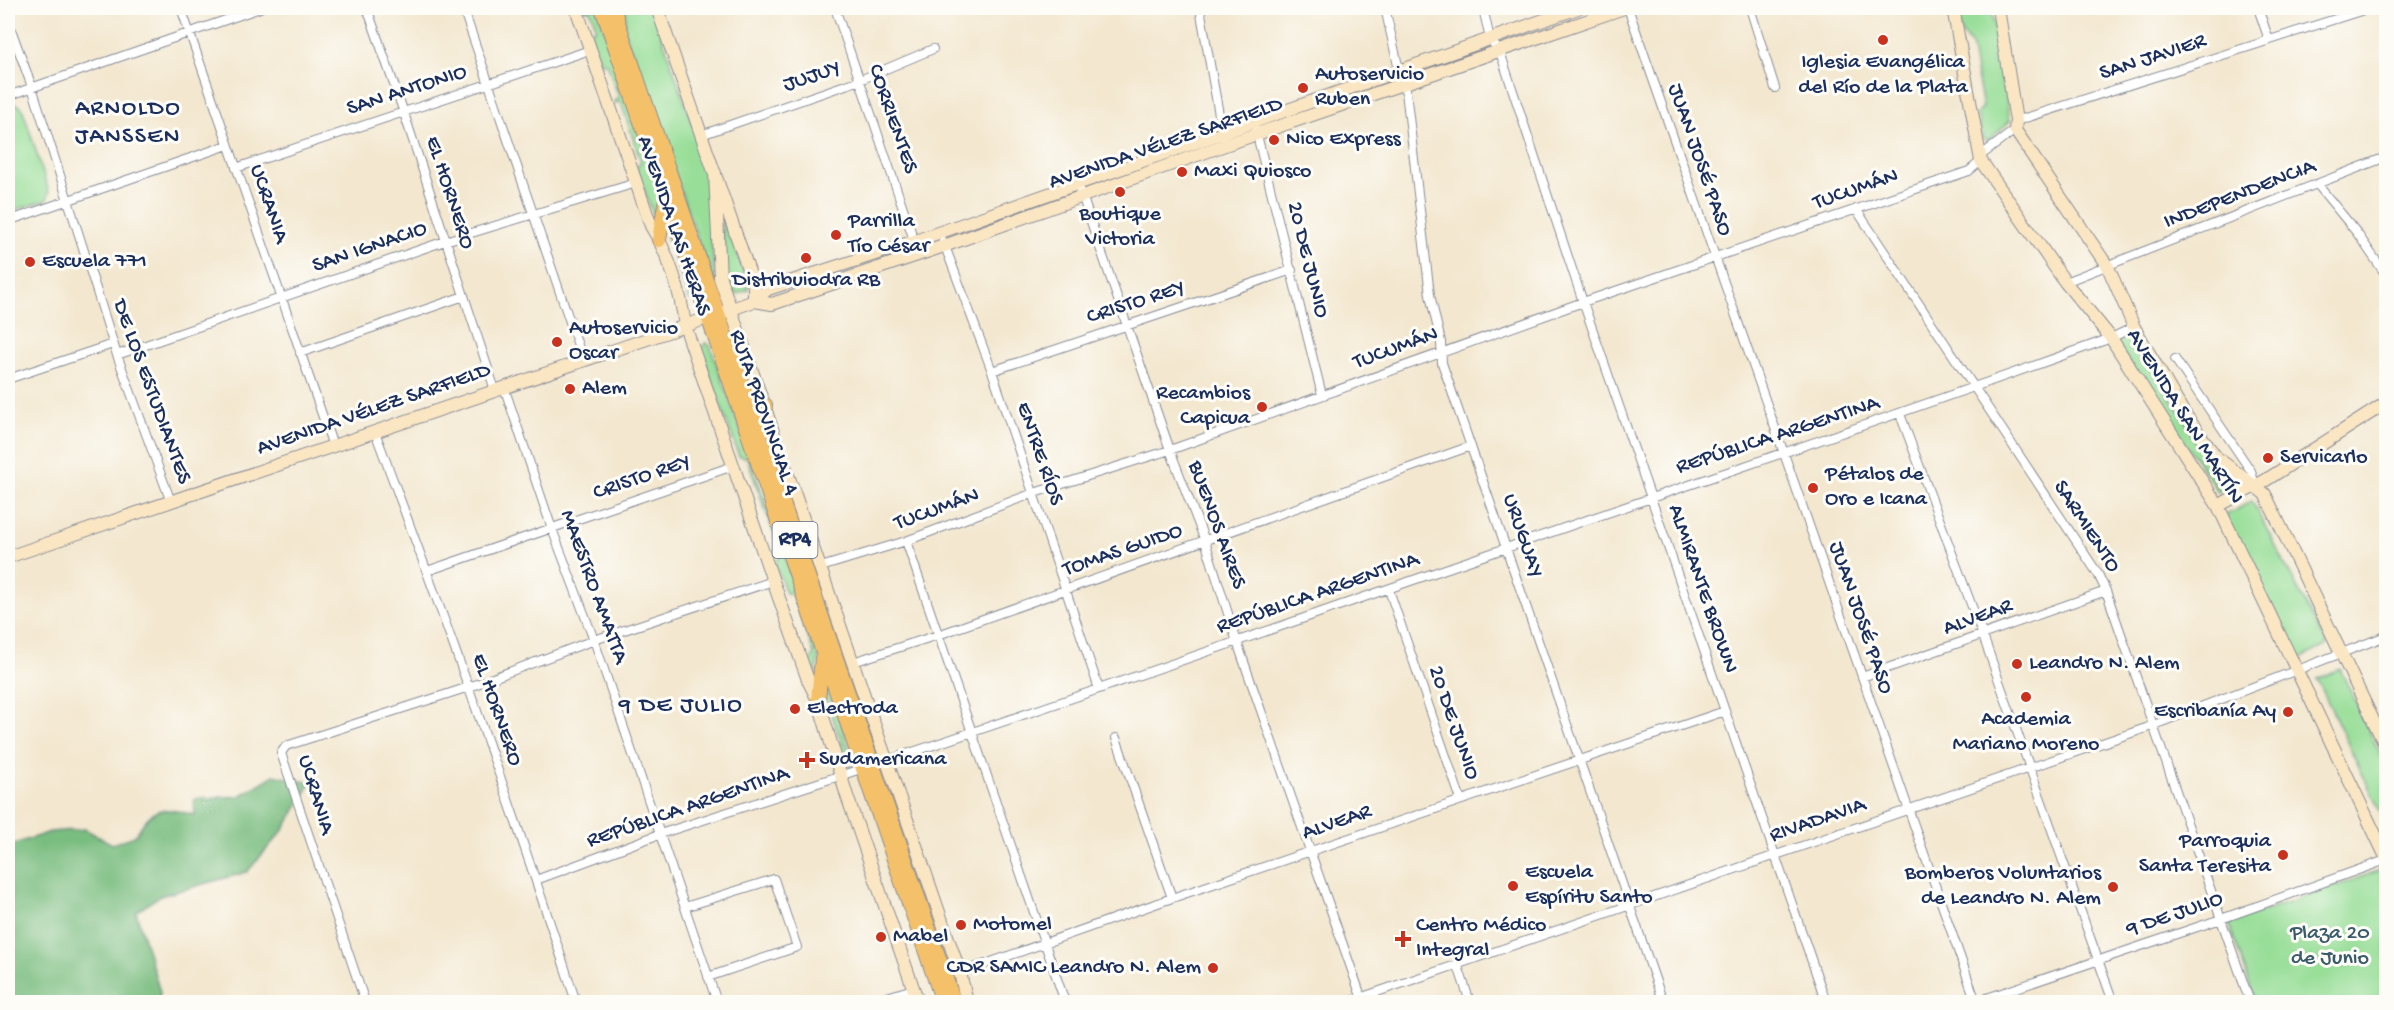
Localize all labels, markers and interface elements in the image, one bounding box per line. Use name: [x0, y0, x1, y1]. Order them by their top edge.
street label: SAN JAVIER: [2097, 28, 2211, 87]
marker: Iglesia Evangélica del Río de la Plata: [1876, 33, 1890, 47]
place label: Iglesia Evangélica del Río de la Plata: [1798, 50, 1968, 101]
street label: JUJUY: [780, 55, 844, 99]
street label: SAN ANTONIO: [344, 59, 470, 123]
street label: CORRIENTES: [861, 61, 923, 178]
place label: Autoservicio Ruben: [1315, 62, 1424, 113]
street label: JUAN JOSÉ PASO: [1661, 80, 1737, 240]
marker: Autoservicio Ruben: [1296, 81, 1310, 95]
street label: AVENIDA VÉLEZ SARFIELD: [1046, 92, 1287, 196]
district label: ARNOLDO JANSSEN: [75, 95, 181, 152]
place label: Nico Express: [1286, 127, 1402, 153]
street label: EL HORNERO: [419, 133, 479, 253]
street label: AVENIDA LAS HERAS: [630, 133, 716, 320]
marker: Nico Express: [1267, 133, 1281, 147]
street label: INDEPENDENCIA: [2160, 154, 2321, 236]
place label: Maxi Quiosco: [1194, 159, 1311, 185]
street label: UCRANIA: [242, 161, 294, 248]
street label: TUCUMÁN: [1808, 163, 1902, 217]
marker: Maxi Quiosco: [1175, 165, 1189, 179]
marker: Boutique Victoria: [1113, 185, 1127, 199]
street label: 20 DE JUNIO: [1280, 199, 1334, 321]
place label: Boutique Victoria: [1078, 202, 1161, 253]
place label: Parrilla Tío César: [846, 209, 931, 260]
street label: SAN IGNACIO: [309, 216, 431, 280]
marker: Parrilla Tío César: [829, 228, 843, 242]
place label: Escuela 771: [42, 249, 147, 275]
marker: Distribuiodra RB: [799, 251, 813, 265]
marker: Escuela 771: [23, 255, 37, 269]
place label: Distribuiodra RB: [730, 268, 881, 294]
street label: CRISTO REY: [1084, 275, 1188, 331]
street label: DE LOS ESTUDIANTES: [105, 294, 197, 489]
place label: Autoservicio Oscar: [569, 316, 678, 367]
street label: TUCUMÁN: [1348, 322, 1442, 377]
street label: AVENIDA SAN MARTÍN: [2120, 325, 2248, 509]
street label: RUTA PROVINCIAL 4: [722, 327, 804, 500]
marker: Autoservicio Oscar: [550, 335, 564, 349]
street label: AVENIDA VÉLEZ SARFIELD: [254, 358, 495, 462]
place label: Alem: [582, 376, 627, 402]
place label: Recambios Capicua: [1156, 381, 1251, 432]
marker: Alem: [563, 382, 577, 396]
street label: REPÚBLICA ARGENTINA: [1673, 391, 1884, 481]
street label: ENTRE RÍOS: [1009, 399, 1069, 510]
marker: Recambios Capicua: [1255, 400, 1269, 414]
place label: Servicarlo: [2280, 445, 2368, 471]
street label: CRISTO REY: [590, 449, 694, 507]
marker: Servicarlo: [2261, 451, 2275, 465]
street label: BUENOS AIRES: [1180, 456, 1251, 593]
place label: Pétalos de Oro e Icana: [1824, 462, 1928, 513]
street label: SARMIENTO: [2046, 476, 2126, 578]
marker: Pétalos de Oro e Icana: [1806, 481, 1820, 495]
street label: TUCUMÁN: [889, 483, 983, 538]
street label: URUGUAY: [1496, 491, 1548, 581]
street label: ALMIRANTE BROWN: [1661, 501, 1743, 677]
street label: MAESTRO AMATTA: [553, 507, 633, 668]
street label: TOMAS GUIDO: [1058, 518, 1186, 584]
road number: RP4: [772, 522, 818, 558]
street label: JUAN JOSÉ PASO: [1822, 538, 1898, 698]
street label: REPÚBLICA ARGENTINA: [1213, 547, 1424, 641]
street label: ALVEAR: [1940, 593, 2017, 642]
street label: EL HORNERO: [465, 650, 527, 770]
place label: Leandro N. Alem: [2029, 651, 2180, 677]
marker: Leandro N. Alem: [2010, 657, 2024, 671]
street label: 20 DE JUNIO: [1421, 663, 1485, 783]
marker: Academia Mariano Moreno: [2019, 690, 2033, 704]
district label: 9 DE JULIO: [618, 692, 743, 721]
place label: Electroda: [807, 696, 898, 722]
place label: Escribanía Ay: [2154, 699, 2276, 725]
marker: Electroda: [788, 702, 802, 716]
marker: Escribanía Ay: [2281, 705, 2295, 719]
place label: Academia Mariano Moreno: [1952, 707, 2100, 758]
place label: Sudamericana: [819, 747, 947, 773]
street label: UCRANIA: [291, 752, 340, 839]
marker: Sudamericana: [800, 753, 814, 767]
street label: REPÚBLICA ARGENTINA: [583, 761, 794, 855]
street label: RIVADAVIA: [1767, 792, 1870, 850]
street label: ALVEAR: [1299, 799, 1376, 847]
place label: Parroquia Santa Teresita: [2139, 829, 2272, 880]
marker: Parroquia Santa Teresita: [2276, 848, 2290, 862]
place label: Escuela Espíritu Santo: [1525, 860, 1653, 911]
place label: Bomberos Voluntarios de Leandro N. Alem: [1904, 861, 2102, 912]
marker: Escuela Espíritu Santo: [1506, 879, 1520, 893]
marker: Bomberos Voluntarios de Leandro N. Alem: [2106, 880, 2120, 894]
street label: 9 DE JULIO: [2122, 886, 2227, 944]
place label: Motomel: [973, 912, 1052, 938]
place label: Centro Médico Integral: [1416, 913, 1546, 964]
marker: Motomel: [954, 918, 968, 932]
park label: Plaza 20 de Junio: [2289, 921, 2370, 972]
place label: Mabel: [893, 924, 948, 950]
marker: Mabel: [874, 930, 888, 944]
marker: Centro Médico Integral: [1394, 930, 1412, 948]
place label: CDR SAMIC Leandro N. Alem: [946, 955, 1201, 981]
marker: CDR SAMIC Leandro N. Alem: [1206, 961, 1220, 975]

